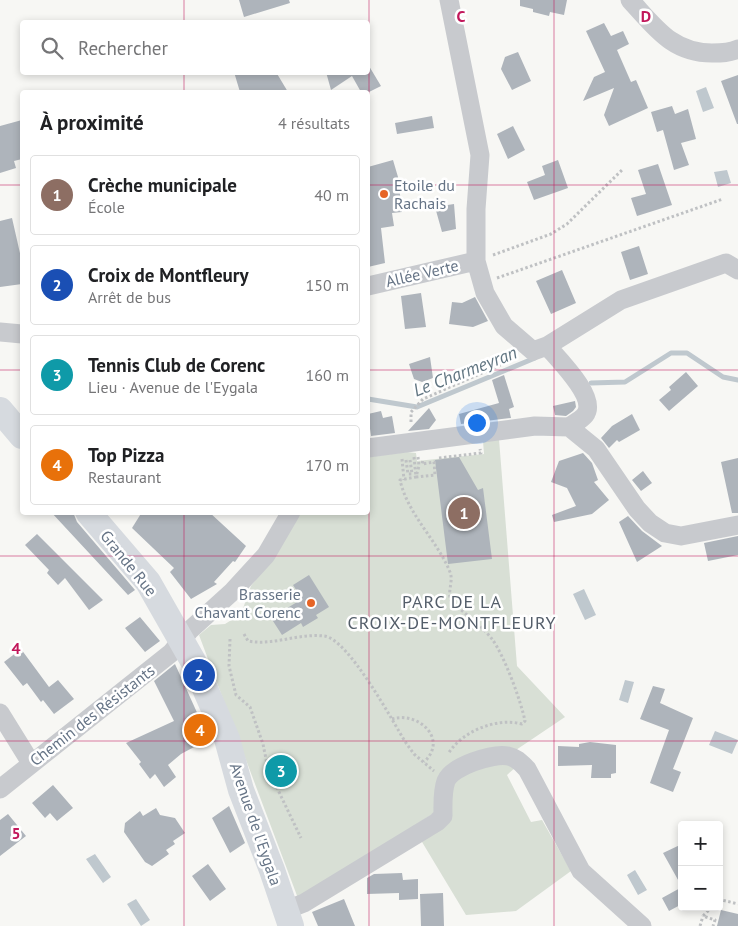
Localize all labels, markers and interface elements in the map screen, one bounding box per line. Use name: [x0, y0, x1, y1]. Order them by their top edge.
text: C: [457, 6, 466, 26]
text: D: [641, 6, 651, 26]
search box: [20, 20, 370, 75]
icon: search: [38, 34, 66, 62]
text: Rechercher: [78, 36, 168, 60]
text: À proximité: [40, 109, 144, 136]
text: 4 résultats: [278, 113, 350, 133]
text: Crèche municipale: [88, 173, 237, 197]
place label: Etoile du Rachais: [394, 175, 455, 213]
text: 1: [52, 185, 62, 205]
text: 40 m: [314, 185, 349, 205]
marker: Etoile du Rachais: [378, 188, 390, 200]
text: École: [88, 197, 125, 217]
street label: Allée Verte: [384, 255, 460, 291]
text: Croix de Montfleury: [88, 263, 249, 287]
text: 2: [52, 275, 62, 295]
text: 150 m: [306, 275, 349, 295]
text: Arrêt de bus: [88, 287, 171, 307]
water label: Le Charmeyran: [410, 341, 520, 401]
text: Tennis Club de Corenc: [88, 353, 265, 377]
text: 3: [52, 365, 62, 385]
text: 160 m: [306, 365, 349, 385]
text: Lieu · Avenue de l'Eygala: [88, 377, 258, 397]
your location: [464, 410, 490, 436]
text: Top Pizza: [88, 443, 164, 467]
text: 4: [52, 455, 62, 475]
text: 170 m: [306, 455, 349, 475]
text: Restaurant: [88, 467, 161, 487]
pin: 1: [448, 494, 480, 532]
street label: Grande Rue: [96, 526, 162, 600]
place label: Brasserie Chavant Corenc: [194, 584, 301, 622]
district label: PARC DE LA CROIX-DE-MONTFLEURY: [347, 590, 557, 634]
marker: Brasserie Chavant Corenc: [305, 597, 317, 609]
text: 4: [11, 638, 21, 658]
pin: 2: [183, 656, 215, 694]
street label: Chemin des Résistants: [26, 660, 159, 770]
pin: 4: [184, 711, 216, 749]
pin: 3: [265, 752, 297, 790]
street label: Avenue de l'Eygala: [226, 760, 286, 888]
map controls: [678, 821, 723, 911]
button: +: [678, 821, 723, 866]
text: 5: [11, 823, 21, 843]
button: −: [678, 866, 723, 911]

